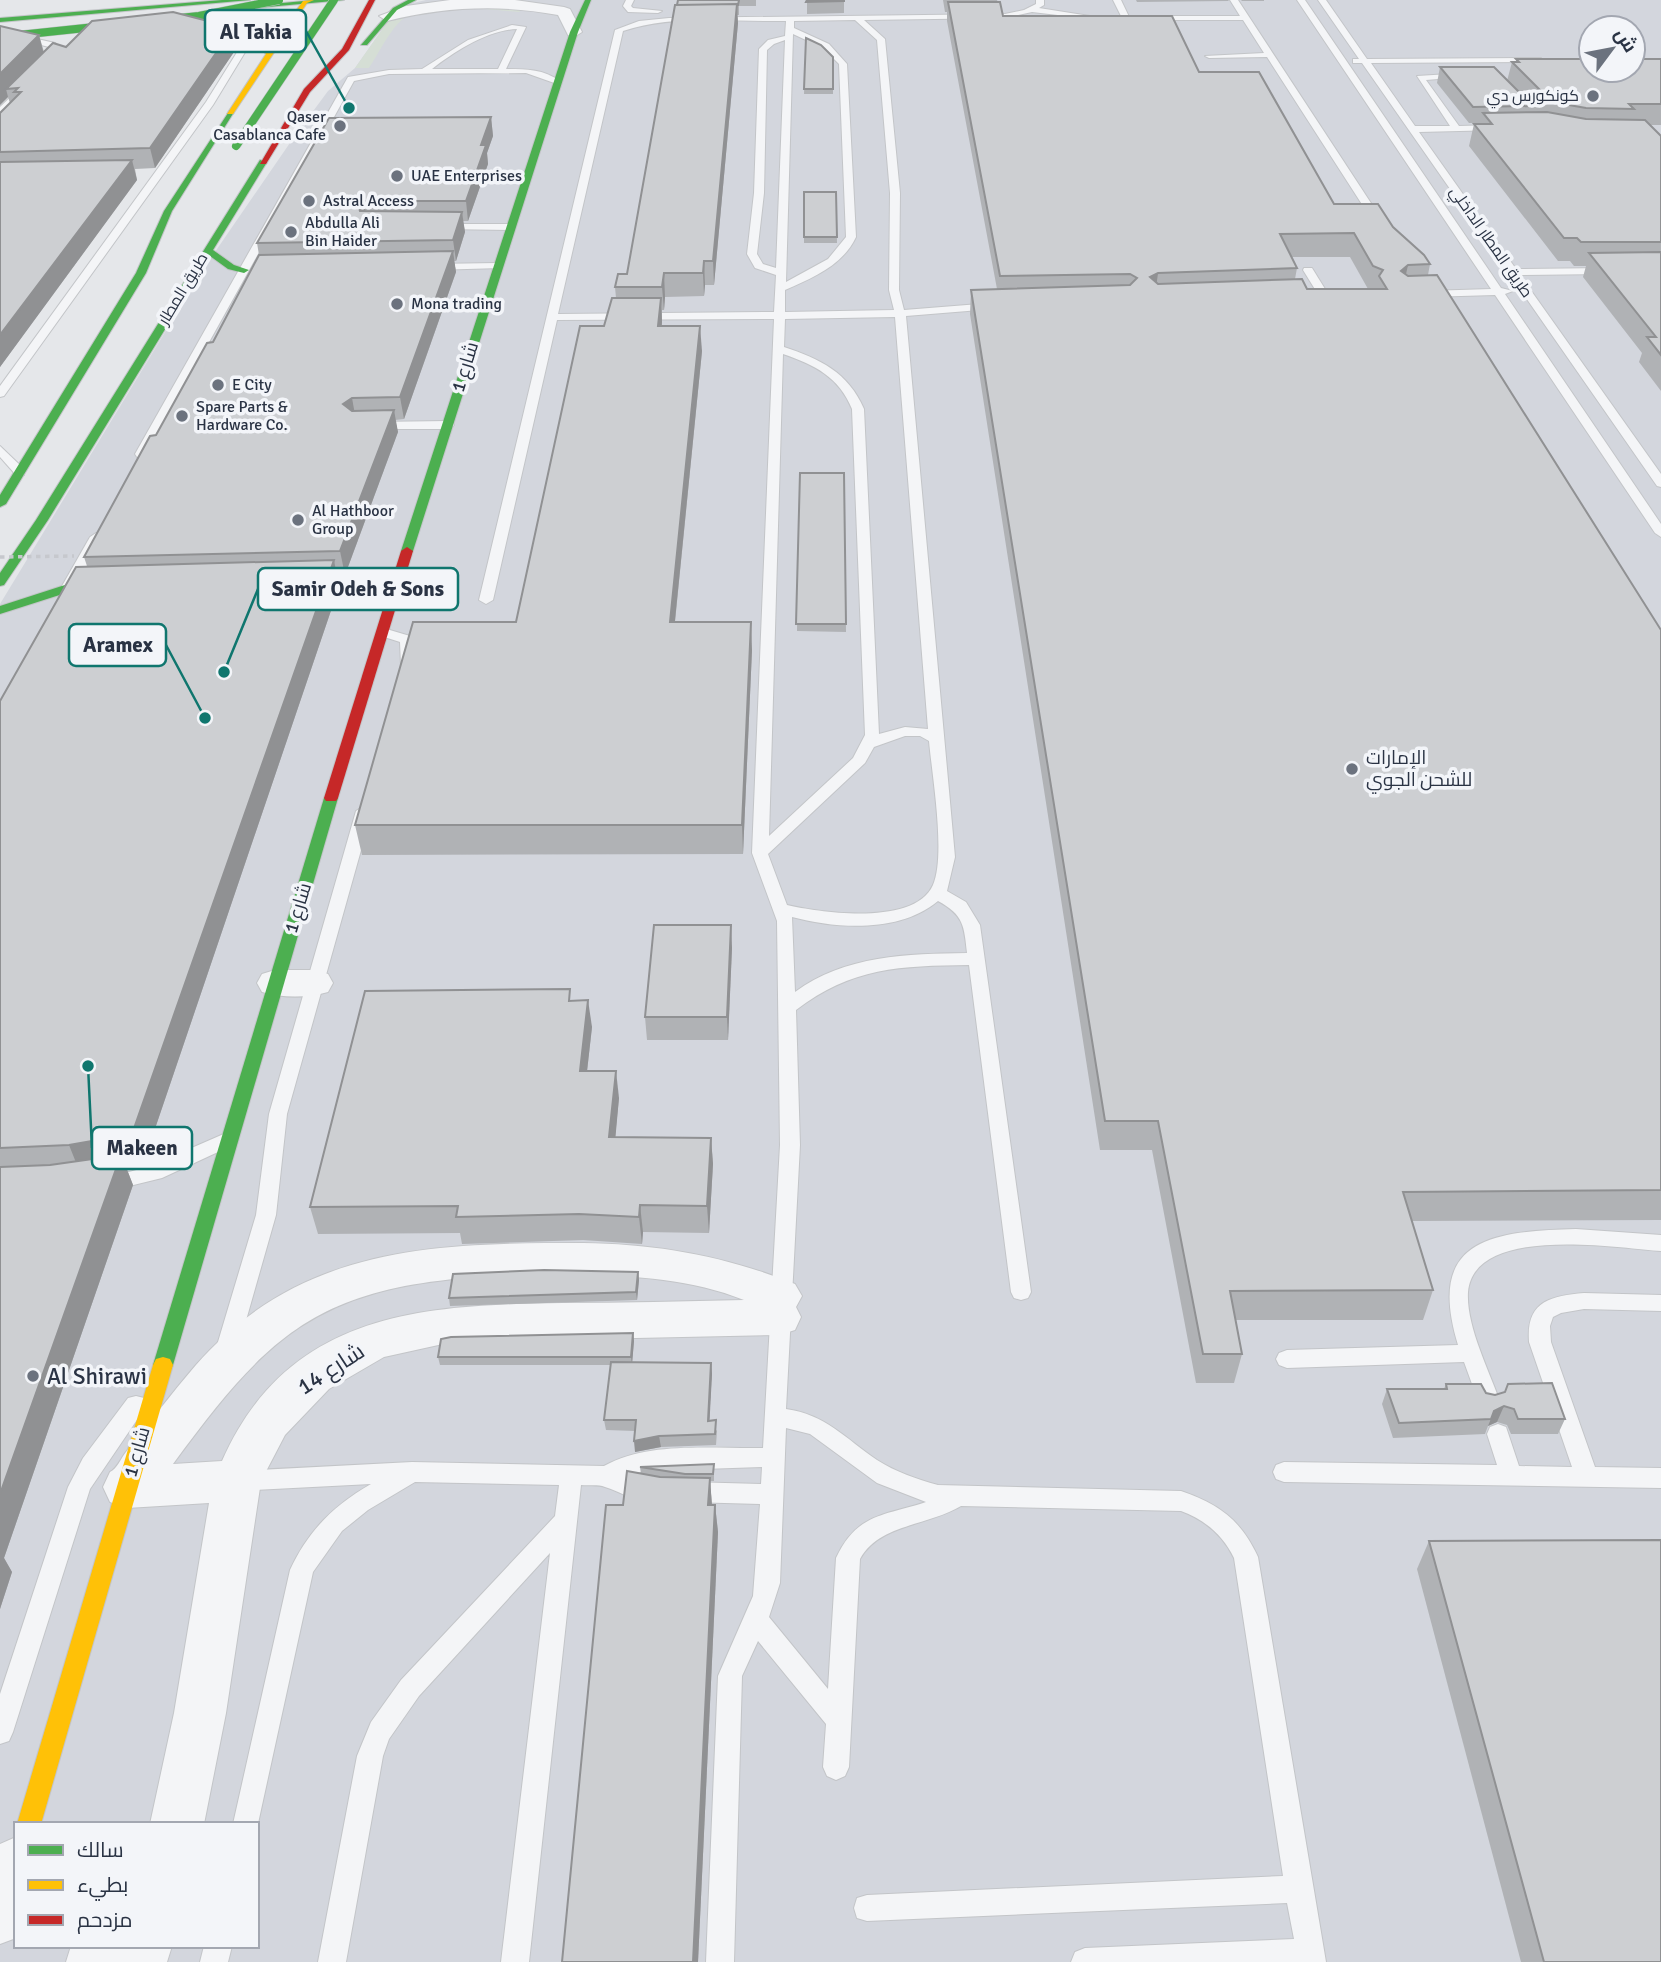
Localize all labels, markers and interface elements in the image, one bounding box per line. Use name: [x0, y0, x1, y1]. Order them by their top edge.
callout: Al Takia: [205, 10, 306, 52]
north arrow: [1577, 14, 1647, 84]
text: Al Takia: [220, 19, 292, 45]
text: ش: [1609, 24, 1642, 57]
place label: كونكورس دي: [1487, 86, 1579, 109]
marker: كونكورس دي: [1585, 88, 1601, 104]
place label: Qaser Casablanca Cafe: [213, 107, 326, 145]
marker: Qaser Casablanca Cafe: [332, 118, 348, 134]
place label: UAE Enterprises: [411, 166, 522, 186]
marker: UAE Enterprises: [389, 168, 405, 184]
street label: طريق المطار الداخلي: [1443, 182, 1537, 303]
place label: Astral Access: [323, 191, 414, 211]
marker: Astral Access: [301, 193, 317, 209]
place label: Abdulla Ali Bin Haider: [305, 213, 380, 251]
marker: Abdulla Ali Bin Haider: [283, 224, 299, 240]
street label: طريق المطار: [153, 249, 212, 330]
place label: Mona trading: [411, 294, 502, 314]
marker: Mona trading: [389, 296, 405, 312]
street label: شارع 1: [446, 339, 485, 395]
place label: E City: [232, 375, 272, 395]
marker: E City: [210, 377, 226, 393]
place label: Spare Parts & Hardware Co.: [196, 397, 288, 435]
marker: Spare Parts & Hardware Co.: [174, 408, 190, 424]
place label: Al Hathboor Group: [312, 501, 394, 539]
marker: Al Hathboor Group: [290, 512, 306, 528]
callout: Samir Odeh & Sons: [258, 568, 458, 610]
text: Samir Odeh & Sons: [272, 576, 444, 602]
callout: Aramex: [69, 624, 166, 666]
text: Aramex: [83, 632, 154, 658]
place label: الإمارات للشحن الجوي: [1366, 746, 1472, 794]
marker: الإمارات للشحن الجوي: [1344, 761, 1360, 777]
street label: شارع 1: [279, 880, 318, 936]
callout: Makeen: [92, 1127, 192, 1169]
text: Makeen: [106, 1135, 178, 1161]
street label: شارع 14: [292, 1337, 371, 1402]
place label: Al Shirawi: [47, 1362, 147, 1391]
marker: Al Shirawi: [25, 1368, 41, 1384]
street label: شارع 1: [118, 1424, 157, 1480]
legend: [14, 1822, 259, 1948]
text: سالك: [77, 1837, 124, 1863]
text: بطيء: [77, 1872, 128, 1901]
text: مزدحم: [77, 1907, 132, 1934]

